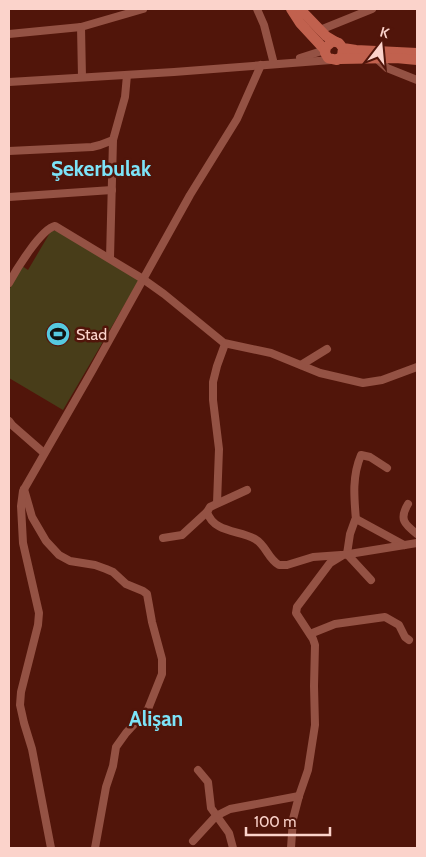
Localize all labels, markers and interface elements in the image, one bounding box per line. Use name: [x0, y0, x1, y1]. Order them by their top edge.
north arrow: [356, 20, 406, 70]
text: K: [378, 23, 391, 42]
district label: Şekerbulak: [51, 156, 152, 181]
sports icon: Stad: [45, 321, 71, 347]
place label: Stad: [76, 325, 107, 344]
district label: Alişan: [129, 706, 183, 731]
scale bar: [246, 804, 330, 836]
text: 100 m: [254, 813, 296, 831]

